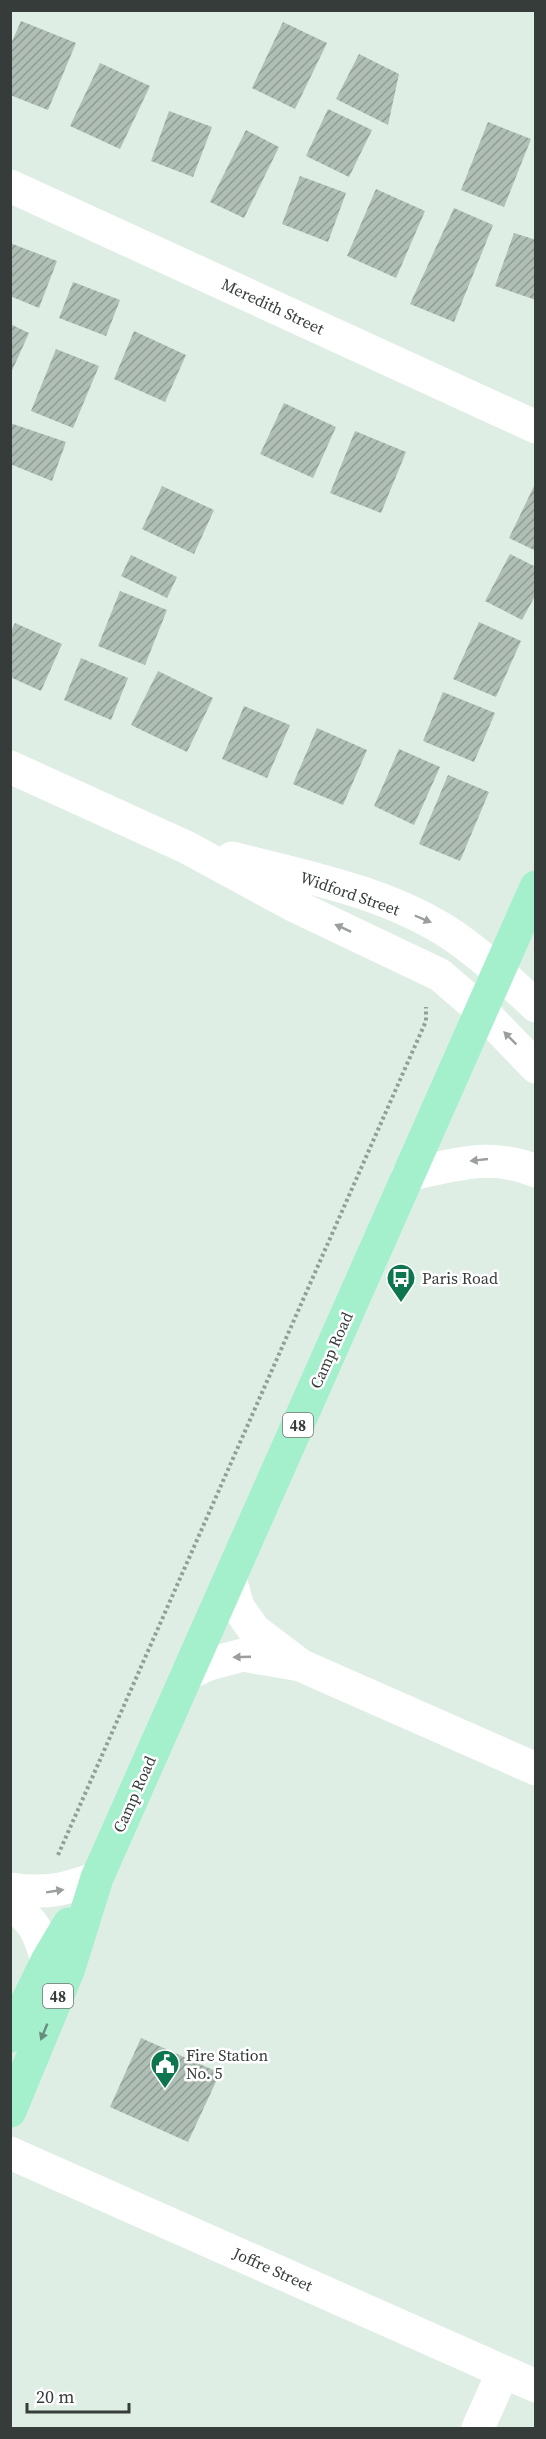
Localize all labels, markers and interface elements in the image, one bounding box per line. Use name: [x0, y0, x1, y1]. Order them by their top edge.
street label: Meredith Street: [218, 273, 329, 340]
street label: Widford Street: [297, 866, 403, 921]
one-way arrow: [414, 914, 431, 923]
one-way arrow: [334, 923, 351, 932]
one-way arrow: [503, 1031, 517, 1045]
one-way arrow: [469, 1155, 488, 1165]
bus stop icon: Paris Road: [385, 1262, 417, 1304]
place label: Paris Road: [422, 1267, 498, 1289]
street label: Camp Road: [304, 1308, 358, 1392]
road number: 48: [283, 1413, 313, 1437]
one-way arrow: [233, 1653, 252, 1662]
street label: Camp Road: [107, 1752, 161, 1836]
one-way arrow: [45, 1887, 64, 1896]
road number: 48: [43, 1984, 73, 2008]
one-way arrow: [38, 2024, 48, 2042]
place label: Fire Station No. 5: [186, 2044, 268, 2084]
public building icon: Fire Station No. 5: [149, 2048, 181, 2090]
street label: Joffre Street: [229, 2241, 317, 2297]
scale bar: [27, 2376, 129, 2414]
text: 20 m: [36, 2384, 74, 2409]

